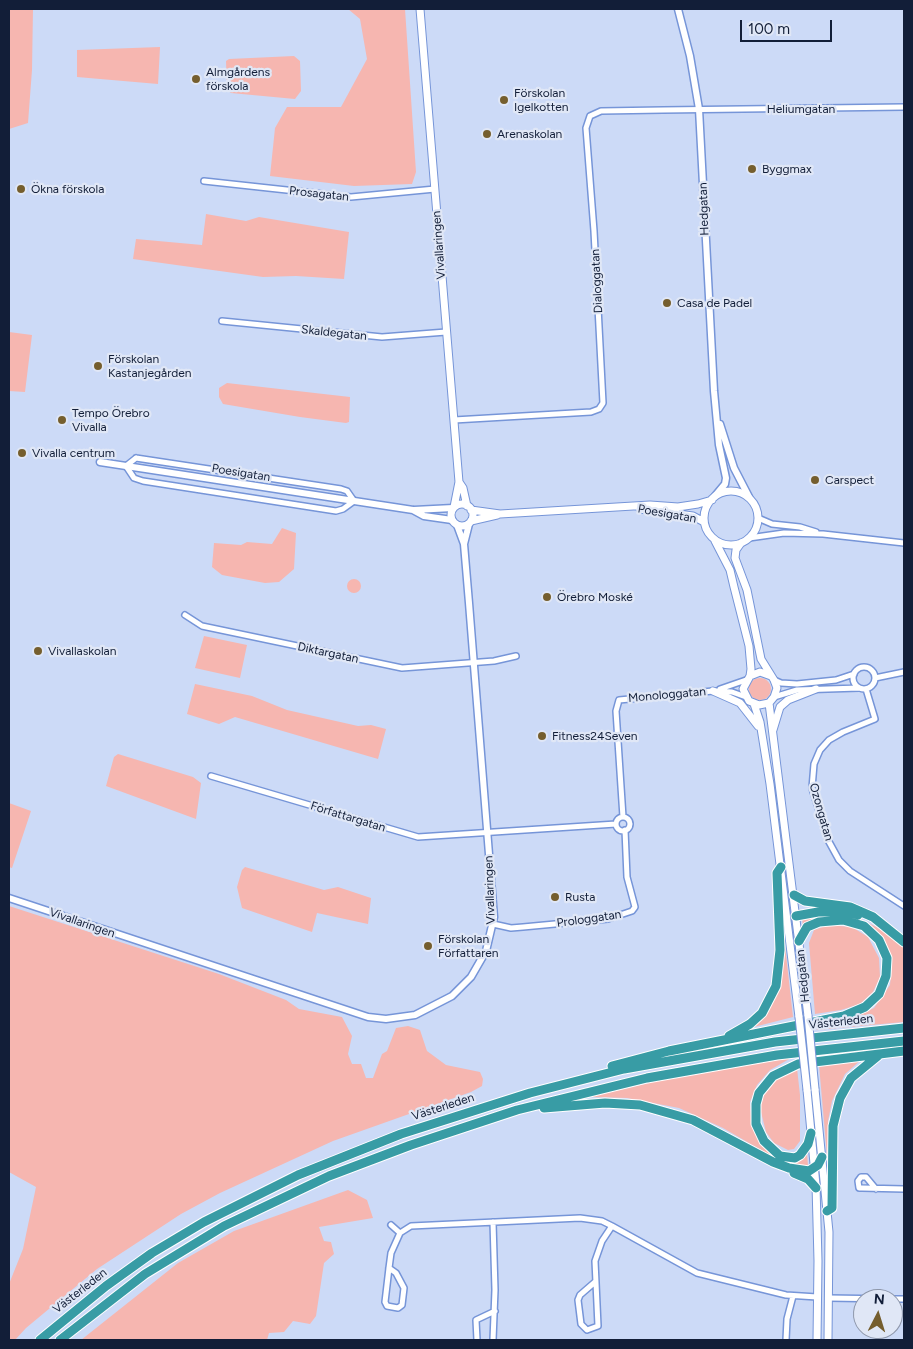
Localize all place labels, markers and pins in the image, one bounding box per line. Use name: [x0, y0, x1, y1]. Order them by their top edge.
place label: Almgårdens förskola: [206, 65, 270, 93]
marker: Almgårdens förskola: [190, 73, 202, 85]
place label: Förskolan Igelkotten: [514, 86, 568, 114]
marker: Förskolan Igelkotten: [498, 94, 510, 106]
place label: Arenaskolan: [497, 127, 562, 141]
marker: Arenaskolan: [481, 128, 493, 140]
place label: Byggmax: [762, 162, 812, 176]
marker: Byggmax: [746, 163, 758, 175]
place label: Ökna förskola: [31, 182, 104, 196]
marker: Ökna förskola: [15, 183, 27, 195]
place label: Casa de Padel: [677, 296, 752, 310]
marker: Casa de Padel: [661, 297, 673, 309]
place label: Förskolan Kastanjegården: [108, 352, 192, 380]
marker: Förskolan Kastanjegården: [92, 360, 104, 372]
place label: Tempo Örebro Vivalla: [72, 406, 150, 434]
marker: Tempo Örebro Vivalla: [56, 414, 68, 426]
place label: Vivalla centrum: [32, 446, 115, 460]
marker: Vivalla centrum: [16, 447, 28, 459]
place label: Carspect: [825, 473, 874, 487]
marker: Carspect: [809, 474, 821, 486]
place label: Örebro Moské: [557, 590, 633, 604]
marker: Örebro Moské: [541, 591, 553, 603]
place label: Vivallaskolan: [48, 644, 116, 658]
marker: Vivallaskolan: [32, 645, 44, 657]
place label: Fitness24Seven: [552, 729, 638, 743]
marker: Fitness24Seven: [536, 730, 548, 742]
place label: Rusta: [565, 890, 595, 904]
marker: Rusta: [549, 891, 561, 903]
place label: Förskolan Författaren: [438, 932, 498, 960]
marker: Förskolan Författaren: [422, 940, 434, 952]

